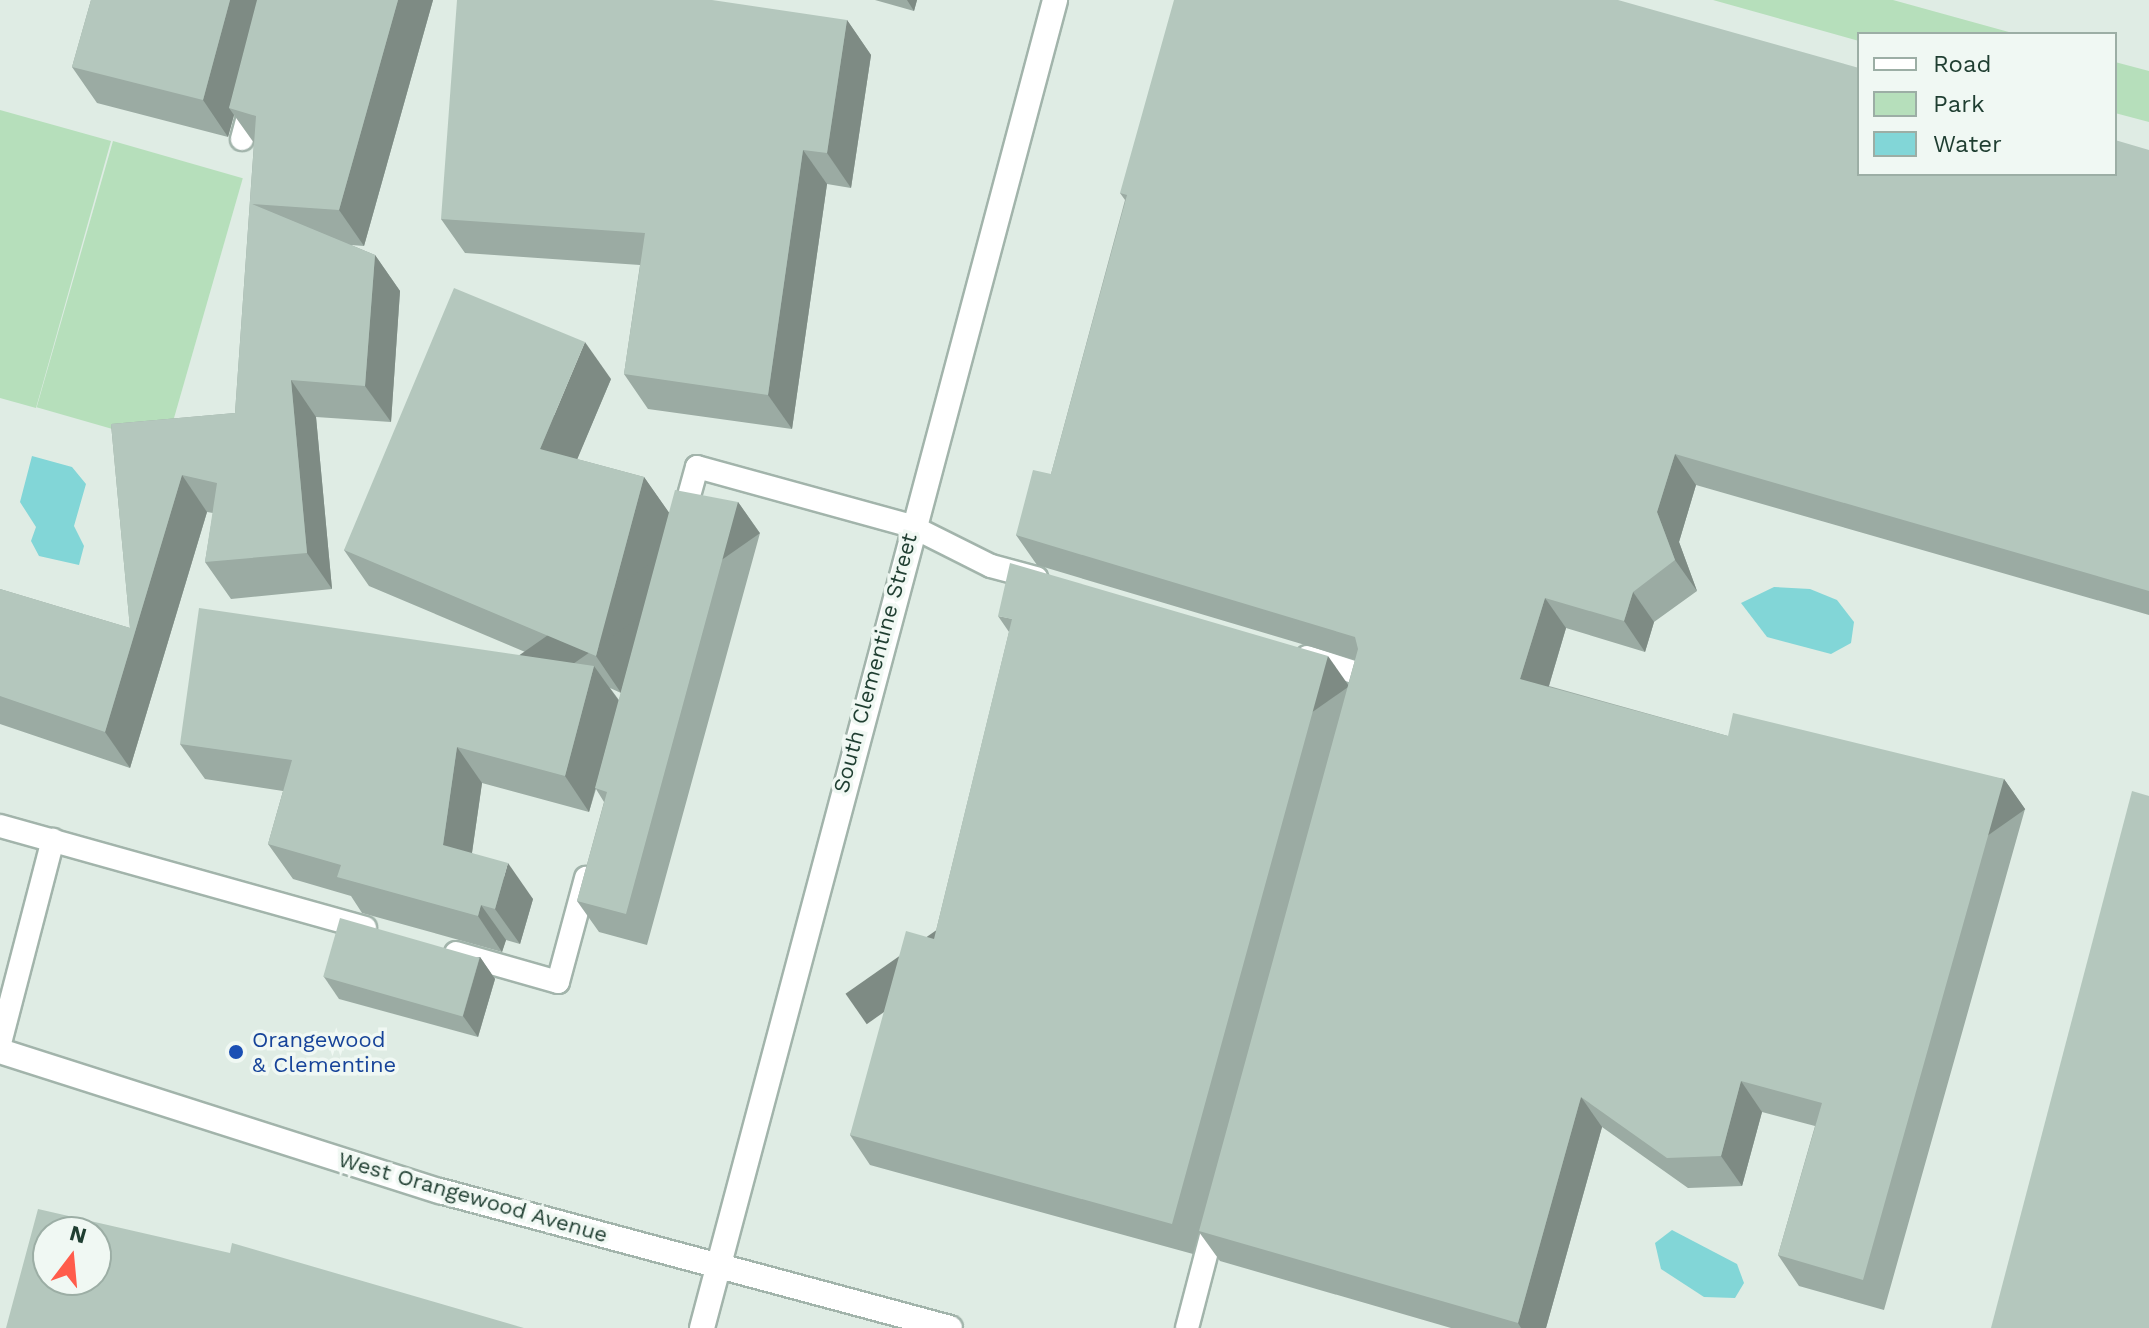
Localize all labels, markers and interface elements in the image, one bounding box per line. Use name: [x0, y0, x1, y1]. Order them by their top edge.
legend: [1857, 32, 2117, 176]
text: Road: [1933, 50, 1992, 78]
text: Park: [1933, 90, 1985, 118]
text: Water: [1933, 130, 2002, 158]
street label: South Clementine Street: [828, 530, 922, 796]
place label: Orangewood & Clementine: [252, 1026, 396, 1078]
marker: Orangewood & Clementine: [227, 1043, 245, 1061]
street label: West Orangewood Avenue: [335, 1146, 611, 1248]
north arrow: [32, 1216, 112, 1296]
text: N: [67, 1220, 89, 1249]

